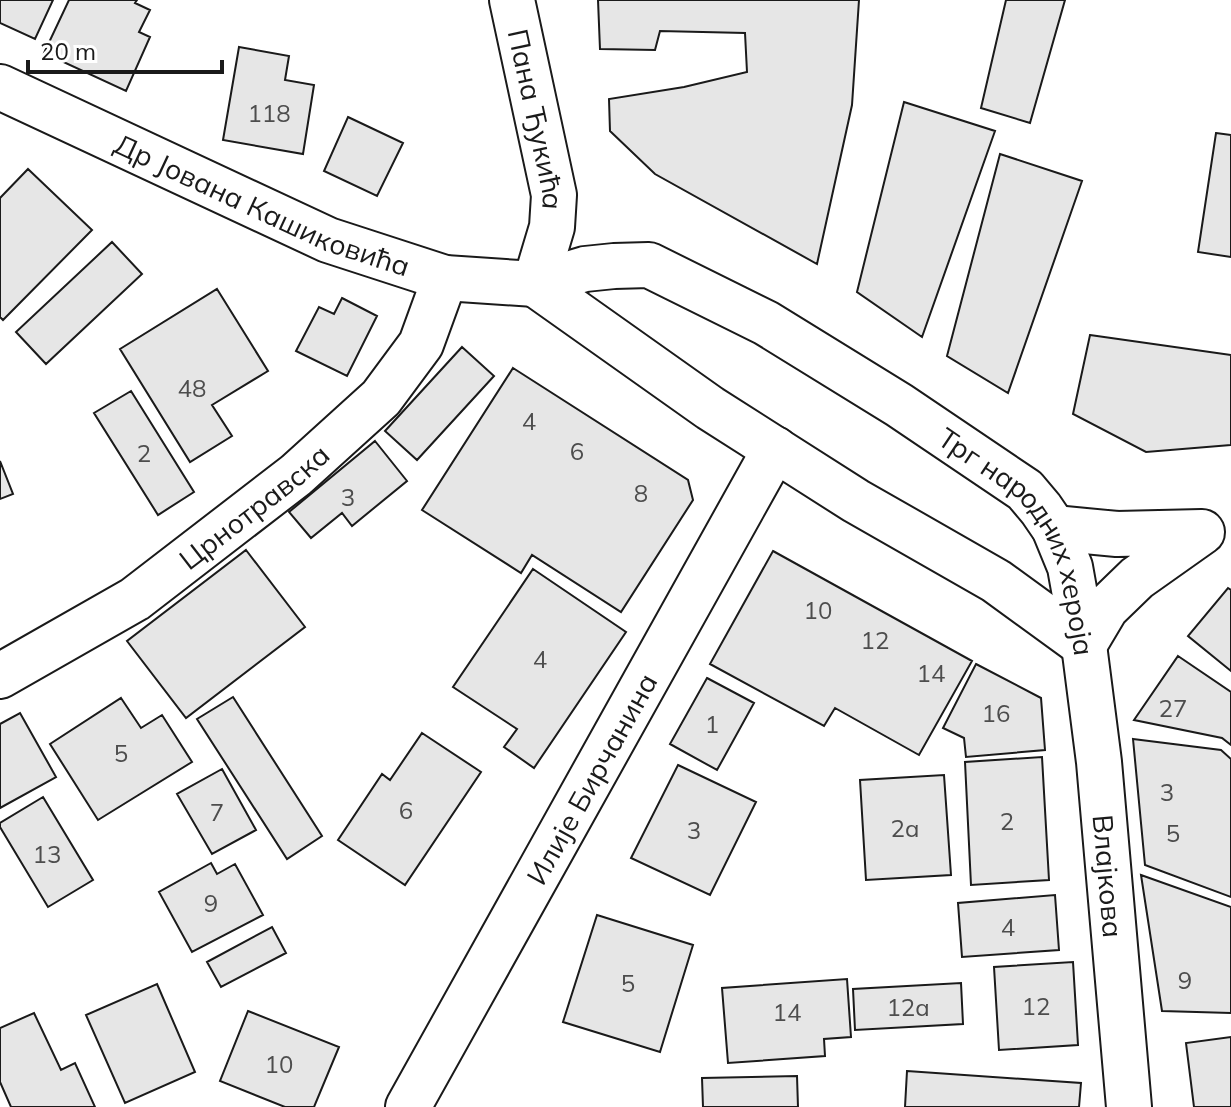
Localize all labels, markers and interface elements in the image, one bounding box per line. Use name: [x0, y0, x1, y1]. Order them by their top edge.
scale bar: [28, 24, 222, 74]
street label: Пана Ђукића: [501, 25, 572, 211]
text: 20 m: [40, 36, 96, 66]
house number: 118: [247, 98, 291, 128]
street label: Др Јована Кашиковића: [109, 126, 415, 283]
house number: 48: [178, 373, 206, 403]
house number: 4: [522, 406, 536, 436]
street label: Трг народних хероја: [932, 419, 1103, 657]
street label: Црнотравска: [172, 436, 336, 576]
house number: 6: [570, 436, 584, 466]
house number: 2: [137, 438, 151, 468]
house number: 8: [634, 478, 648, 508]
house number: 3: [341, 482, 355, 512]
house number: 10: [804, 595, 832, 625]
house number: 12: [861, 625, 889, 655]
house number: 4: [533, 644, 547, 674]
house number: 14: [917, 658, 945, 688]
street label: Илије Бирчанина: [518, 667, 664, 890]
house number: 27: [1159, 693, 1187, 723]
house number: 16: [982, 698, 1010, 728]
house number: 1: [705, 709, 719, 739]
house number: 5: [114, 738, 128, 768]
house number: 3: [1160, 777, 1174, 807]
house number: 6: [399, 795, 413, 825]
house number: 7: [210, 797, 224, 827]
house number: 2: [1000, 806, 1014, 836]
house number: 2a: [891, 813, 919, 843]
street label: Влајкова: [1086, 813, 1132, 939]
house number: 3: [687, 815, 701, 845]
house number: 5: [1166, 818, 1180, 848]
house number: 13: [33, 839, 61, 869]
house number: 9: [204, 888, 218, 918]
house number: 4: [1001, 912, 1015, 942]
house number: 9: [1178, 965, 1192, 995]
house number: 5: [621, 968, 635, 998]
house number: 12: [1022, 991, 1050, 1021]
house number: 12a: [886, 992, 930, 1022]
house number: 14: [773, 997, 801, 1027]
house number: 10: [265, 1049, 293, 1079]

